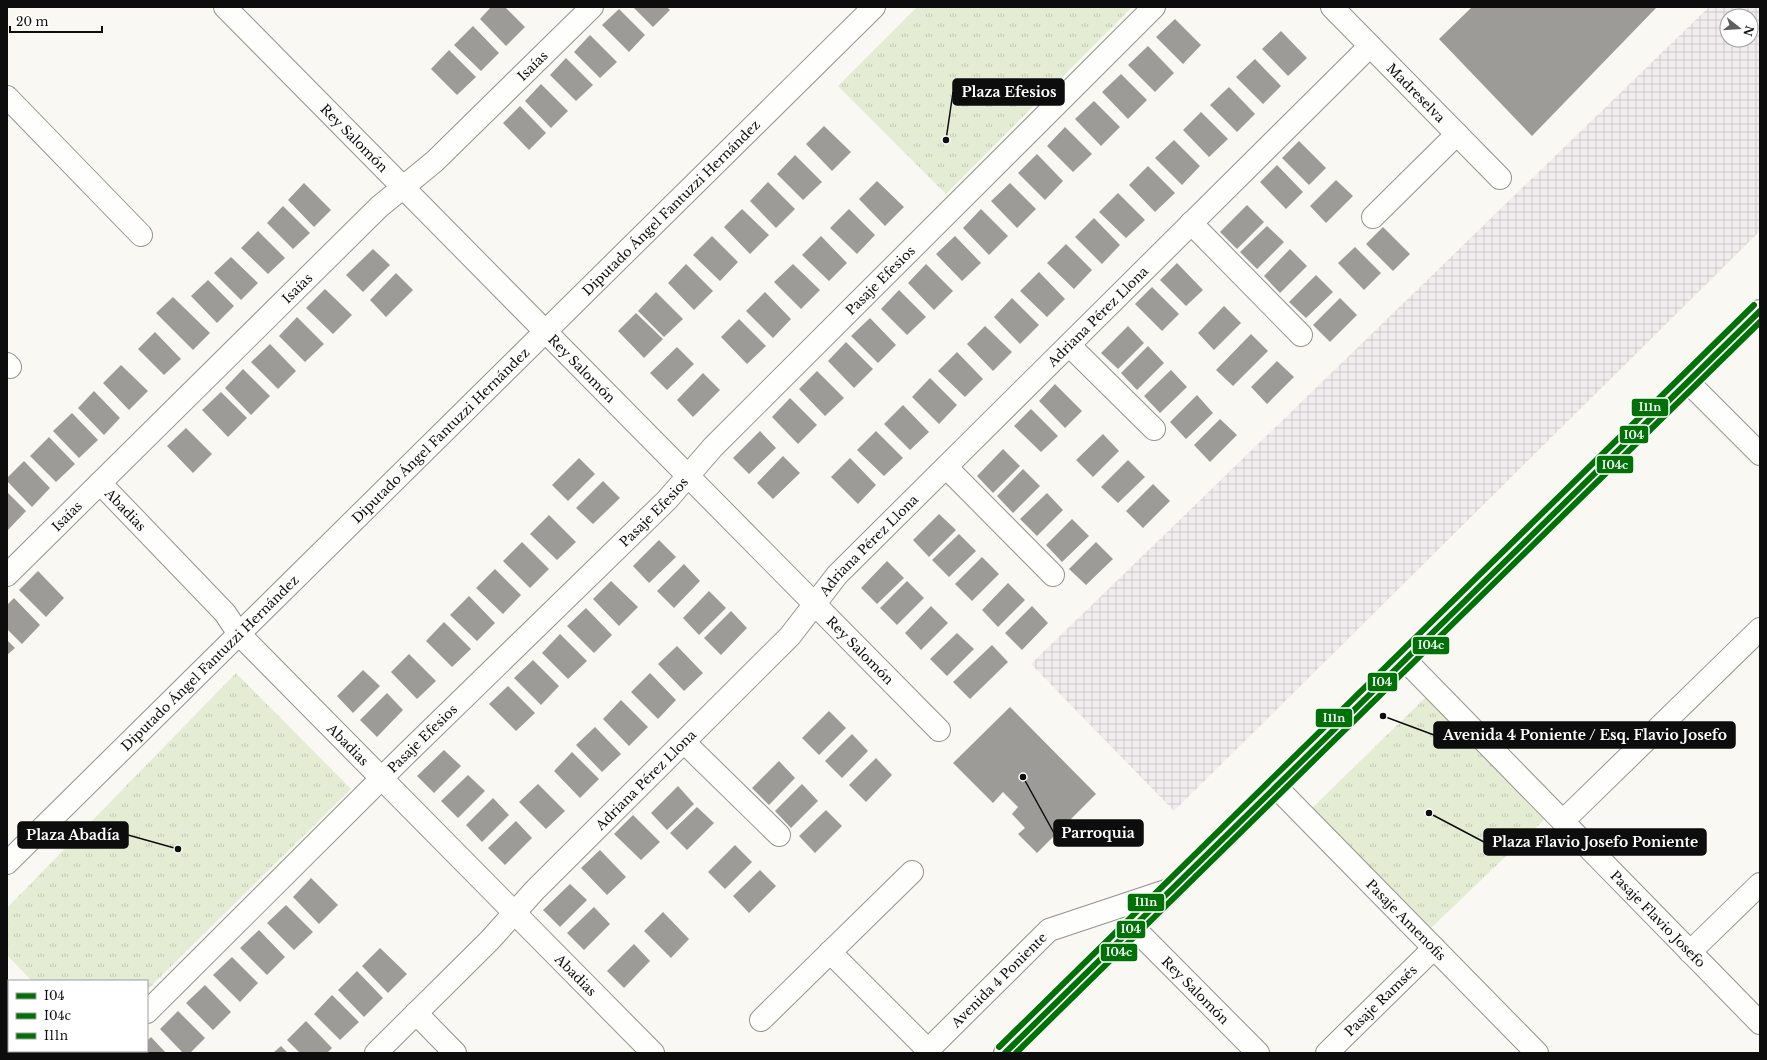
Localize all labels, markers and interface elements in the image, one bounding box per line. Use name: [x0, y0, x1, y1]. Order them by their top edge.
scale bar: [10, 8, 102, 34]
north arrow: [1719, 8, 1759, 48]
text: 20 m: [16, 14, 48, 29]
text: N: [1740, 24, 1757, 39]
street label: Isaías: [513, 47, 551, 84]
street label: Madreselva: [1383, 59, 1449, 126]
callout: Plaza Efesios: [953, 79, 1064, 105]
text: Plaza Efesios: [962, 83, 1057, 101]
street label: Rey Salomón: [317, 100, 392, 176]
street label: Diputado Ángel Fantuzzi Hernández: [578, 116, 763, 299]
street label: Pasaje Efesios: [842, 242, 918, 318]
street label: Adriana Pérez Llona: [1043, 262, 1152, 371]
street label: Isaías: [278, 269, 316, 307]
street label: Rey Salomón: [545, 331, 619, 406]
street label: Diputado Ángel Fantuzzi Hernández: [348, 344, 533, 527]
line badge: I11n: [1631, 398, 1669, 417]
text: I11n: [1639, 400, 1661, 414]
line badge: I04: [1619, 425, 1649, 444]
text: I04: [1624, 428, 1644, 442]
line badge: I04c: [1596, 455, 1634, 474]
text: I04c: [1602, 458, 1628, 472]
street label: Pasaje Efesios: [616, 473, 692, 550]
street label: Abadias: [101, 484, 150, 534]
street label: Adriana Pérez Llona: [815, 490, 922, 600]
street label: Isaías: [48, 497, 86, 535]
street label: Diputado Ángel Fantuzzi Hernández: [117, 571, 302, 754]
street label: Rey Salomón: [823, 613, 898, 688]
line badge: I04c: [1412, 636, 1450, 655]
text: I04c: [1418, 638, 1444, 652]
line badge: I04: [1367, 672, 1398, 692]
text: I04: [1372, 675, 1392, 689]
street label: Pasaje Efesios: [384, 700, 461, 776]
line badge: I11n: [1315, 708, 1353, 728]
text: I11n: [1323, 711, 1345, 725]
street label: Abadias: [323, 719, 373, 769]
callout: Avenida 4 Poniente / Esq. Flavio Josefo: [1434, 722, 1735, 748]
street label: Adriana Pérez Llona: [591, 726, 700, 834]
text: Avenida 4 Poniente / Esq. Flavio Josefo: [1442, 726, 1727, 744]
callout: Parroquia: [1054, 820, 1143, 846]
callout: Plaza Abadía: [18, 822, 128, 848]
text: Parroquia: [1061, 824, 1135, 842]
text: Plaza Abadía: [26, 826, 120, 844]
callout: Plaza Flavio Josefo Poniente: [1484, 829, 1706, 855]
text: Plaza Flavio Josefo Poniente: [1492, 833, 1698, 851]
street label: Pasaje Flavio Josefo: [1607, 867, 1709, 971]
street label: Pasaje Amenofis: [1363, 876, 1450, 964]
line badge: I11n: [1127, 893, 1165, 912]
text: I11n: [1135, 895, 1157, 909]
line badge: I04: [1116, 920, 1146, 939]
text: I04: [1121, 922, 1141, 936]
street label: Avenida 4 Poniente: [947, 929, 1050, 1032]
line badge: I04c: [1100, 943, 1138, 962]
text: I04c: [1106, 945, 1132, 959]
street label: Abadias: [551, 950, 600, 1000]
street label: Rey Salomón: [1158, 953, 1233, 1028]
street label: Pasaje Ramsés: [1341, 961, 1420, 1040]
legend: [8, 980, 148, 1052]
text: I04: [44, 988, 65, 1003]
text: I04c: [44, 1008, 72, 1023]
text: I11n: [44, 1028, 68, 1043]

